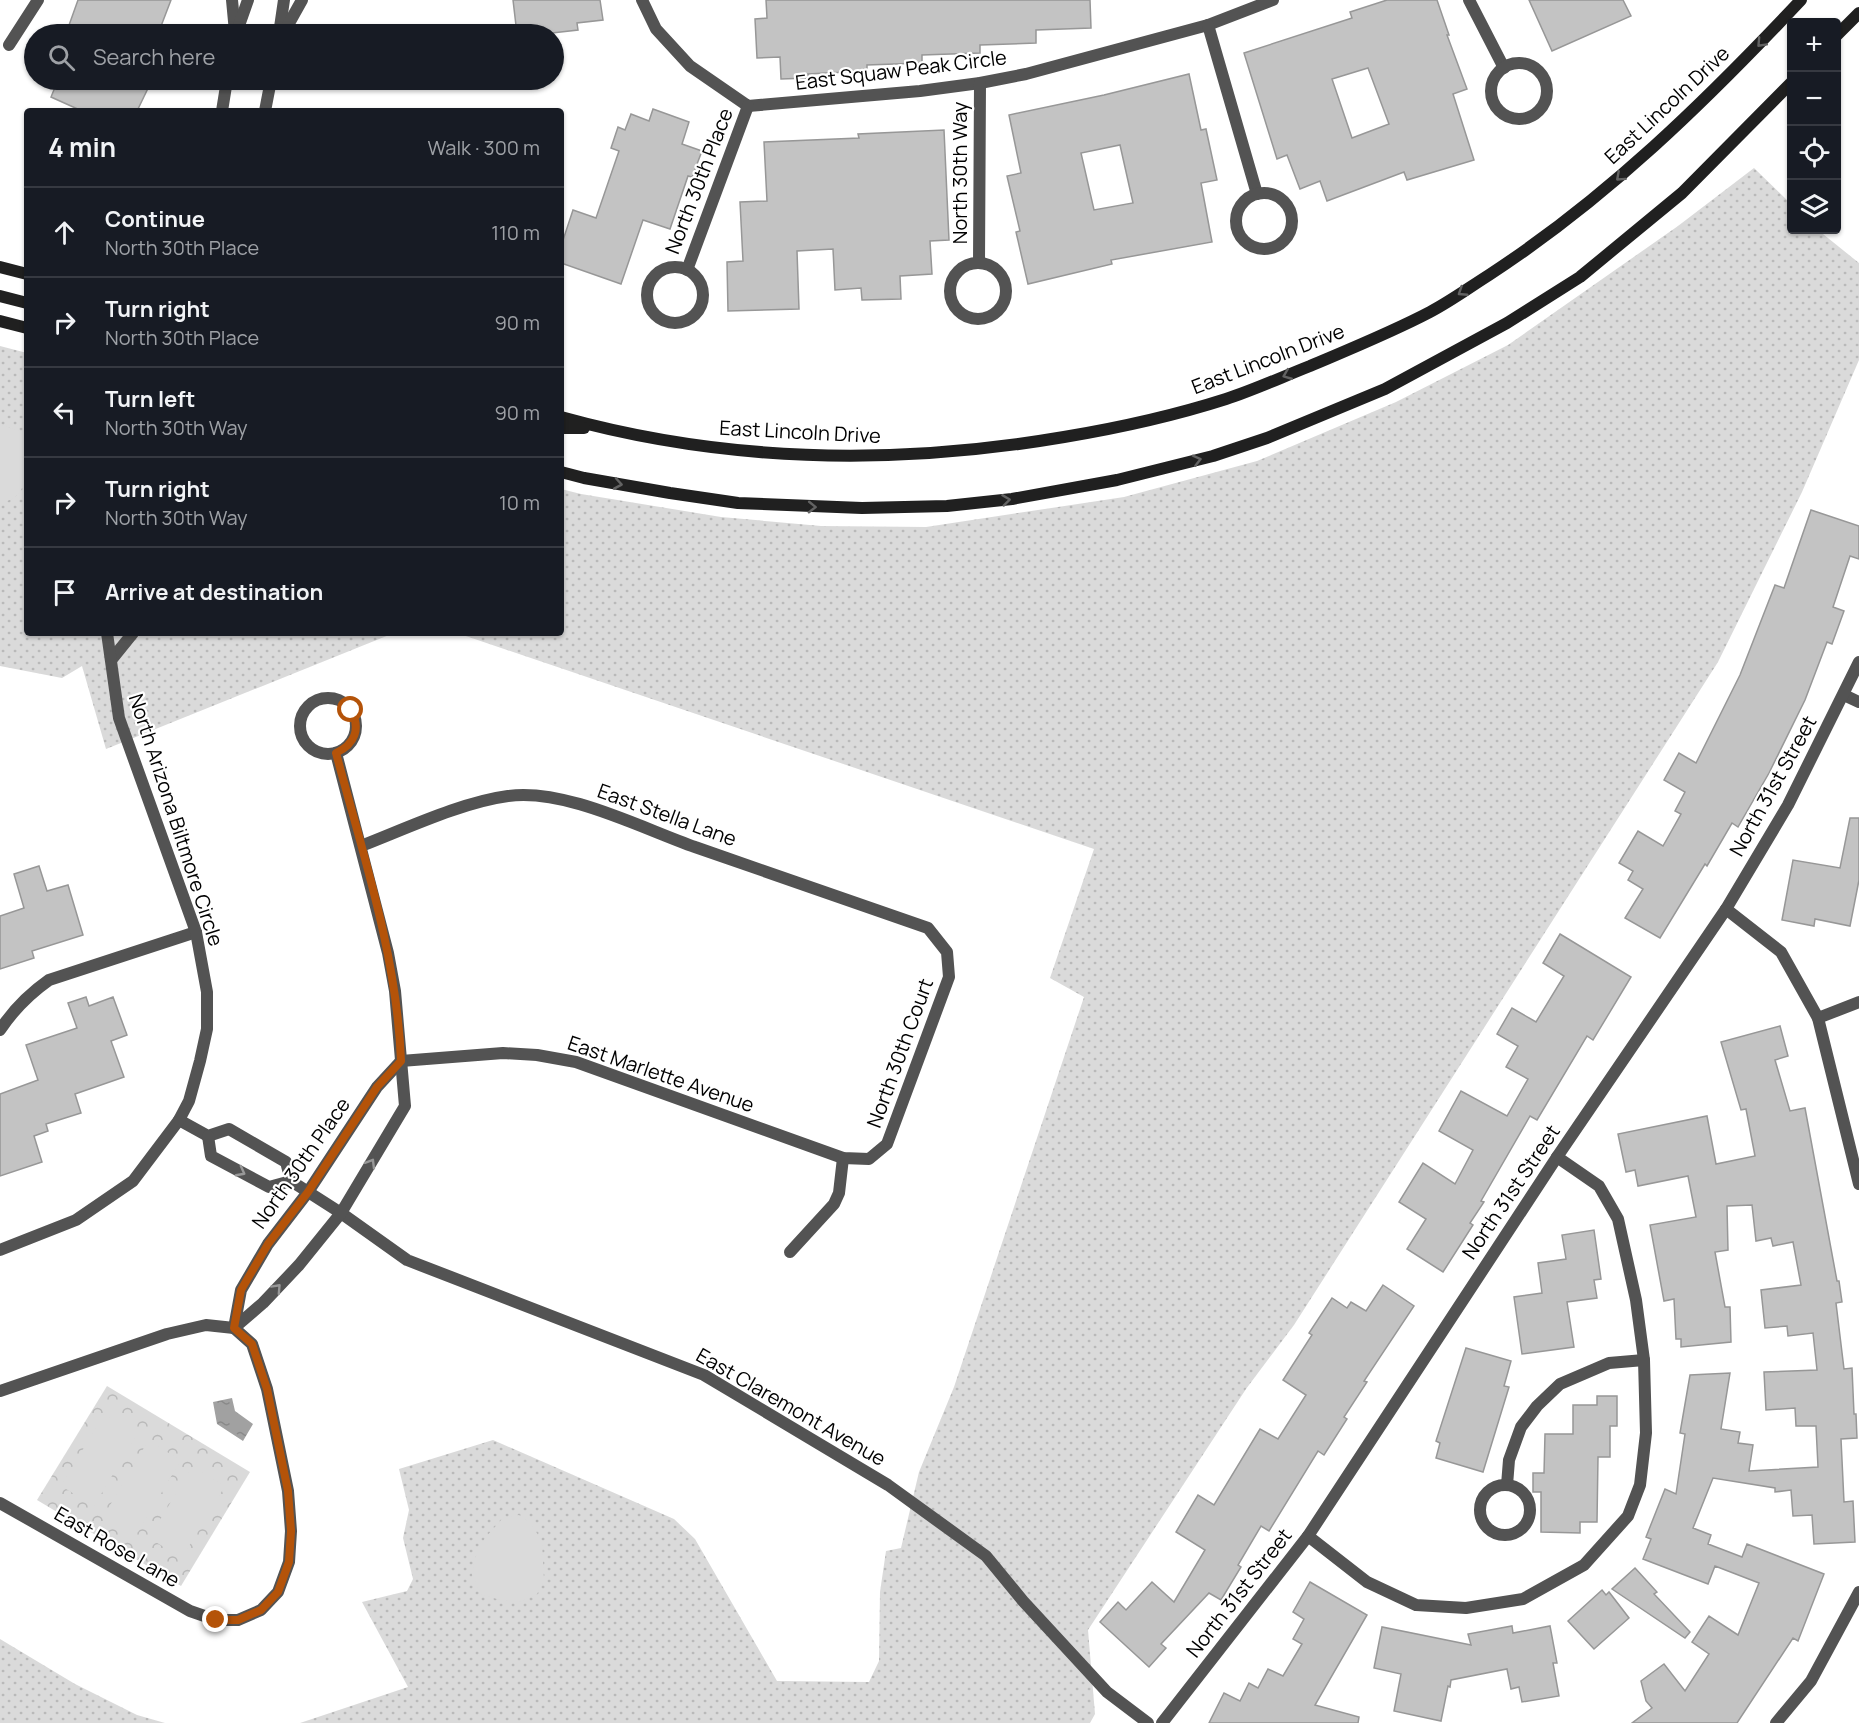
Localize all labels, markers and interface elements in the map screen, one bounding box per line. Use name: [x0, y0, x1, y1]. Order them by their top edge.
map controls: [1787, 18, 1841, 234]
button: +: [1787, 18, 1841, 72]
search box: [24, 24, 564, 90]
one-way arrow: [1757, 36, 1768, 46]
street label: East Lincoln Drive: [1598, 40, 1735, 170]
icon: search: [45, 41, 78, 74]
text: Search here: [93, 42, 215, 72]
street label: East Squaw Peak Circle: [794, 43, 1008, 96]
button: −: [1787, 72, 1841, 126]
street label: North 30th Way: [946, 101, 973, 244]
street label: North 30th Place: [658, 104, 739, 258]
button: locate: [1787, 126, 1841, 180]
text: 4 min: [48, 129, 116, 165]
text: Walk · 300 m: [428, 134, 540, 161]
one-way arrow: [1616, 170, 1627, 181]
button: layers: [1787, 180, 1841, 234]
text: Continue: [105, 204, 205, 234]
icon: ahead: [48, 216, 81, 249]
text: 110 m: [491, 219, 540, 246]
text: North 30th Place: [105, 234, 259, 261]
one-way arrow: [1458, 284, 1469, 295]
text: Turn right: [105, 294, 210, 324]
icon: right: [48, 306, 81, 339]
text: 90 m: [494, 309, 540, 336]
street label: East Lincoln Drive: [1188, 317, 1348, 400]
text: North 30th Place: [105, 324, 259, 351]
one-way arrow: [1282, 368, 1293, 380]
text: Turn left: [105, 384, 195, 414]
icon: left: [48, 396, 81, 429]
text: 90 m: [494, 399, 540, 426]
text: North 30th Way: [105, 414, 248, 441]
street label: East Lincoln Drive: [719, 414, 881, 449]
one-way arrow: [1192, 455, 1202, 468]
text: Turn right: [105, 474, 210, 504]
one-way arrow: [613, 477, 623, 490]
icon: right: [48, 486, 81, 519]
text: 10 m: [499, 489, 540, 516]
one-way arrow: [1002, 494, 1011, 506]
one-way arrow: [807, 501, 816, 513]
text: North 30th Way: [105, 504, 248, 531]
icon: arrive: [48, 576, 81, 609]
text: Arrive at destination: [105, 577, 323, 607]
street label: North Arizona Biltmore Circle: [123, 690, 230, 950]
route start: [337, 696, 363, 722]
street label: North 31st Street: [1723, 711, 1822, 861]
street label: East Stella Lane: [594, 777, 740, 852]
street label: North 30th Court: [860, 974, 939, 1131]
street label: East Marlette Avenue: [564, 1029, 758, 1118]
street label: North 30th Place: [245, 1092, 356, 1234]
street label: North 31st Street: [1456, 1119, 1566, 1264]
one-way arrow: [364, 1159, 375, 1169]
one-way arrow: [235, 1165, 246, 1177]
one-way arrow: [270, 1285, 281, 1295]
street label: East Claremont Avenue: [692, 1341, 891, 1472]
street label: East Rose Lane: [50, 1500, 185, 1593]
street label: North 31st Street: [1180, 1523, 1297, 1663]
route end: [202, 1606, 228, 1632]

